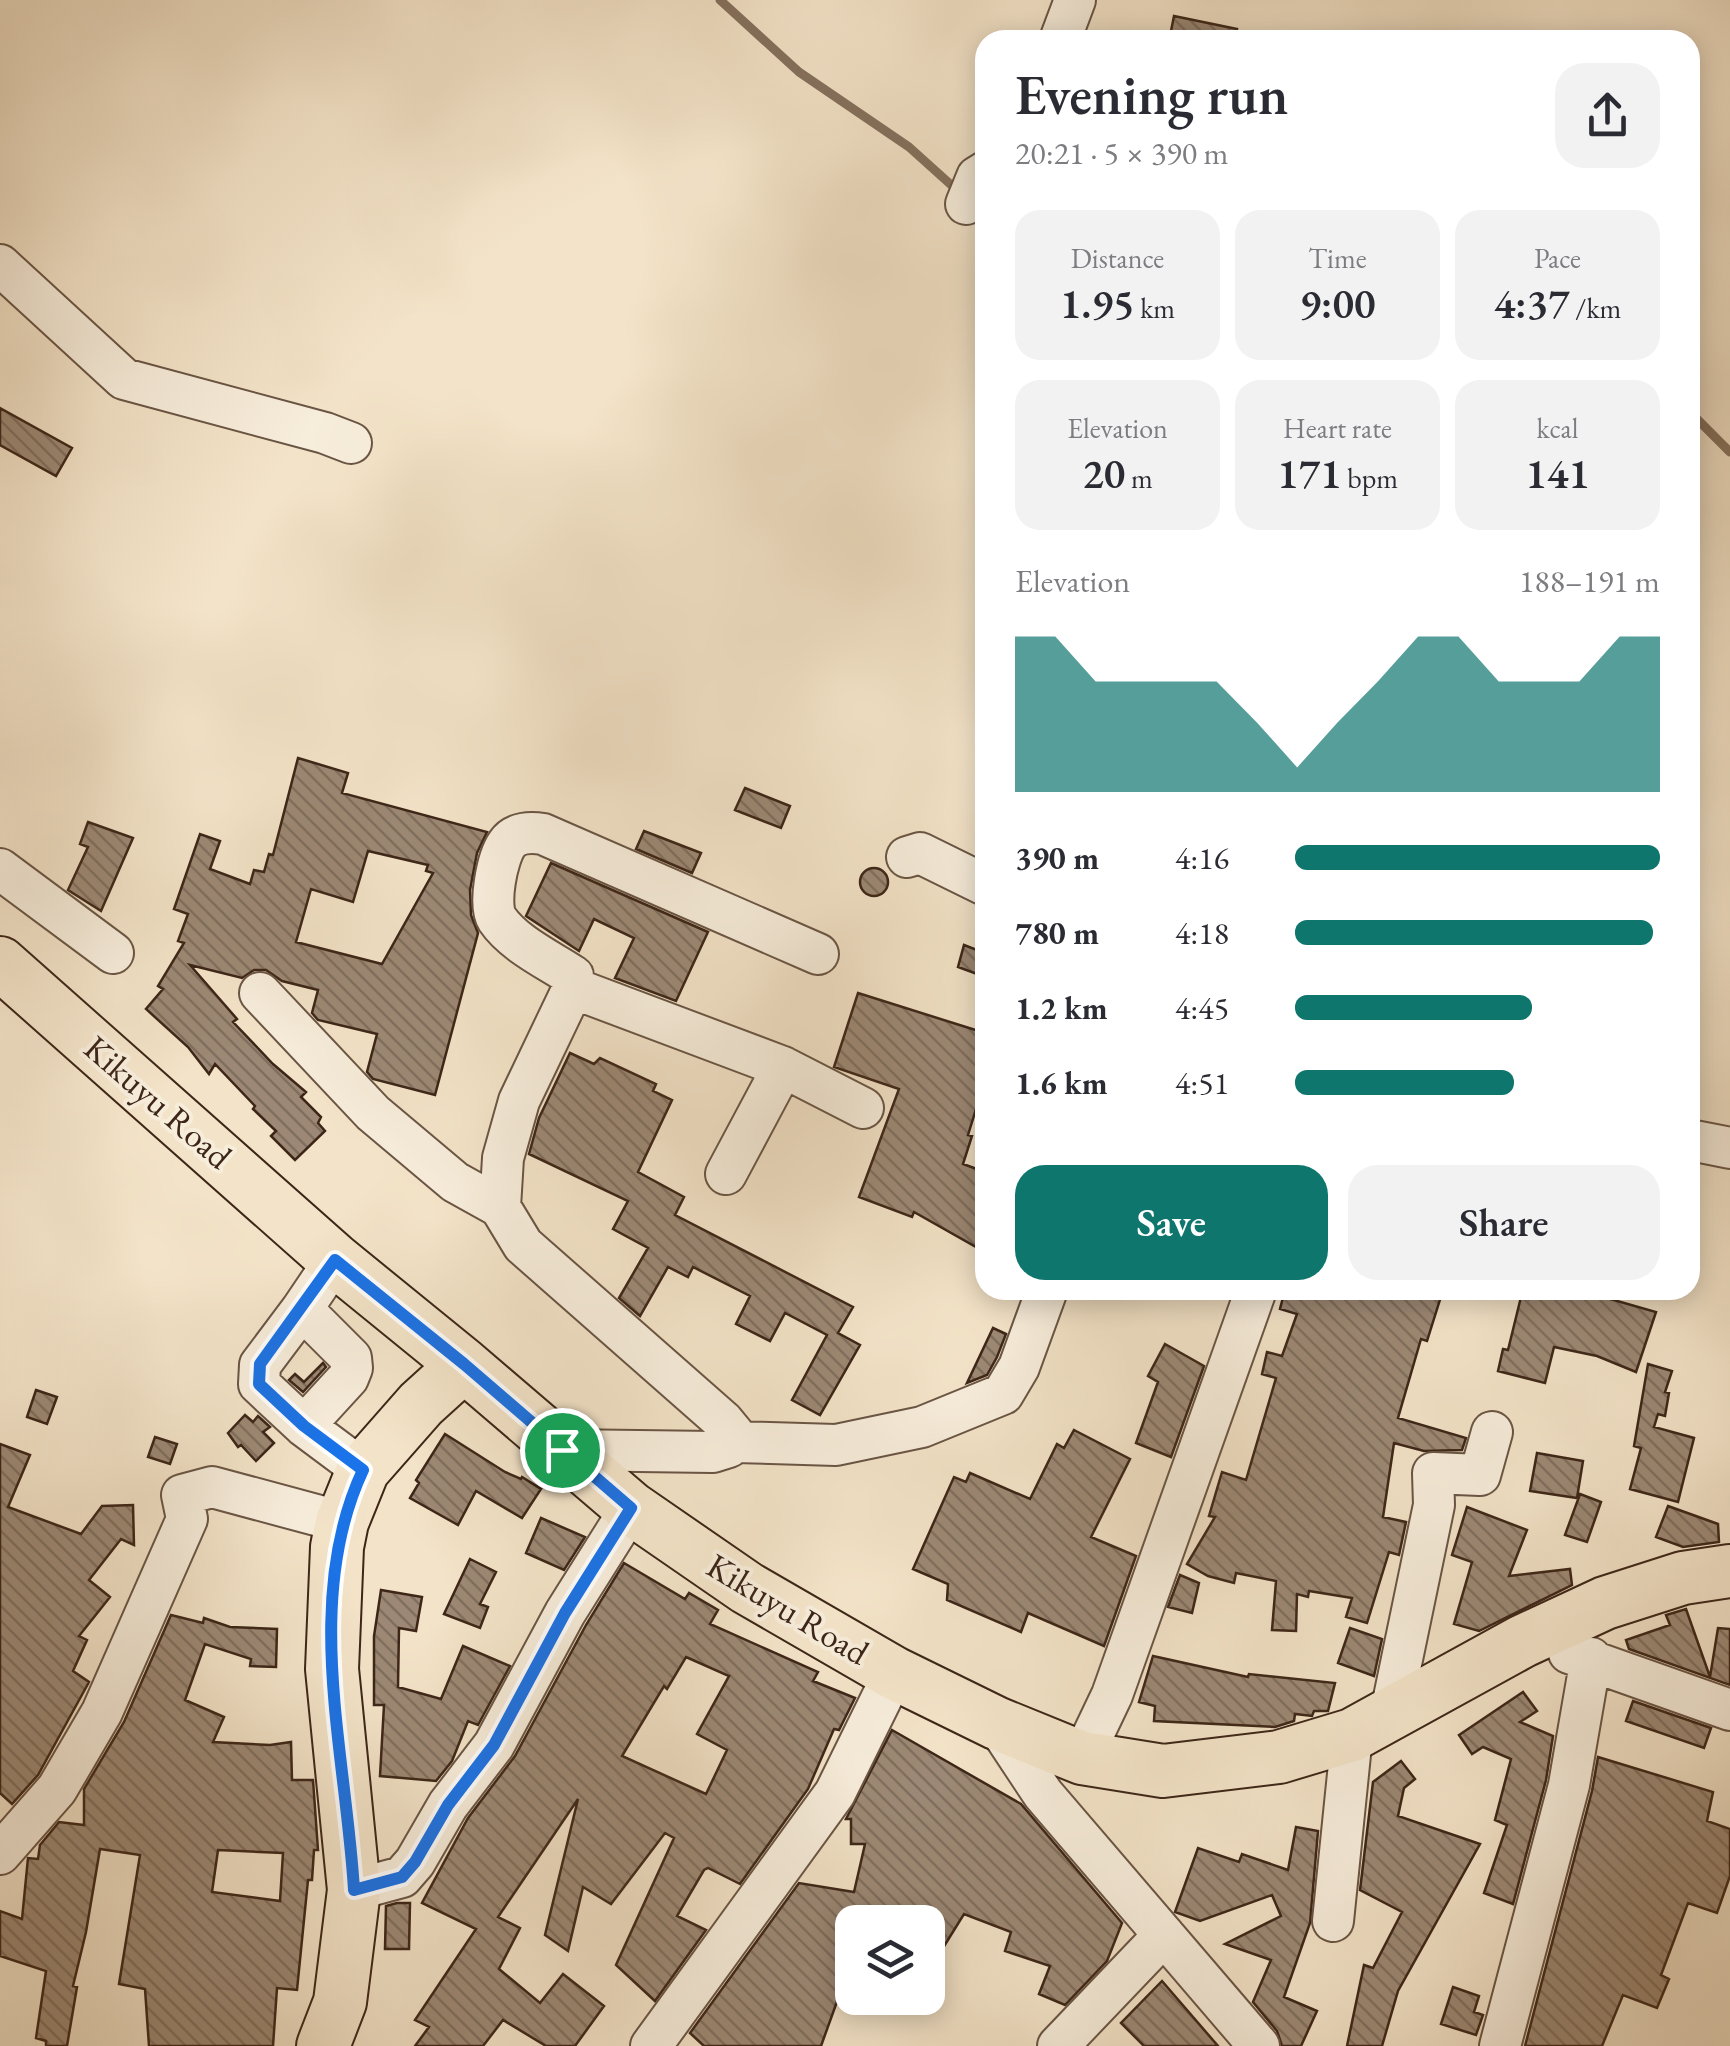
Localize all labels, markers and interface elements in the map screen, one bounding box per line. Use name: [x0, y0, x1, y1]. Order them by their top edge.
text: Evening run: [1015, 59, 1288, 130]
button: share: [1555, 63, 1660, 168]
text: 20:21 · 5 × 390 m: [1015, 132, 1228, 174]
text: Distance: [1071, 240, 1164, 276]
text: Time: [1308, 240, 1367, 276]
text: Pace: [1534, 240, 1581, 276]
text: 1.95: [1060, 276, 1135, 331]
text: 9:00: [1299, 276, 1376, 331]
text: 4:37: [1494, 276, 1570, 331]
text: km: [1135, 290, 1175, 326]
text: /km: [1570, 290, 1621, 326]
text: Elevation: [1067, 410, 1168, 446]
text: Heart rate: [1283, 410, 1392, 446]
text: kcal: [1536, 410, 1579, 446]
text: 20: [1082, 446, 1125, 501]
text: 171: [1277, 446, 1342, 501]
text: 141: [1525, 446, 1590, 501]
text: m: [1125, 460, 1153, 496]
text: bpm: [1342, 460, 1398, 496]
text: Elevation: [1015, 560, 1130, 602]
text: 188–191 m: [1519, 560, 1660, 602]
text: 390 m: [1015, 837, 1099, 879]
text: 4:16: [1175, 837, 1229, 879]
text: 780 m: [1015, 912, 1099, 954]
text: 4:18: [1175, 912, 1229, 954]
text: 1.2 km: [1015, 987, 1108, 1029]
text: 4:45: [1175, 987, 1229, 1029]
street label: Kikuyu Road: [75, 1025, 242, 1178]
text: 1.6 km: [1015, 1062, 1108, 1104]
text: 4:51: [1175, 1062, 1229, 1104]
button: Save: [1015, 1165, 1328, 1280]
button: Share: [1348, 1165, 1660, 1280]
pin: [520, 1408, 605, 1493]
icon: arrive: [535, 1423, 590, 1478]
street label: Kikuyu Road: [699, 1543, 878, 1675]
map controls: [835, 1905, 945, 2015]
button: layers: [835, 1905, 945, 2015]

